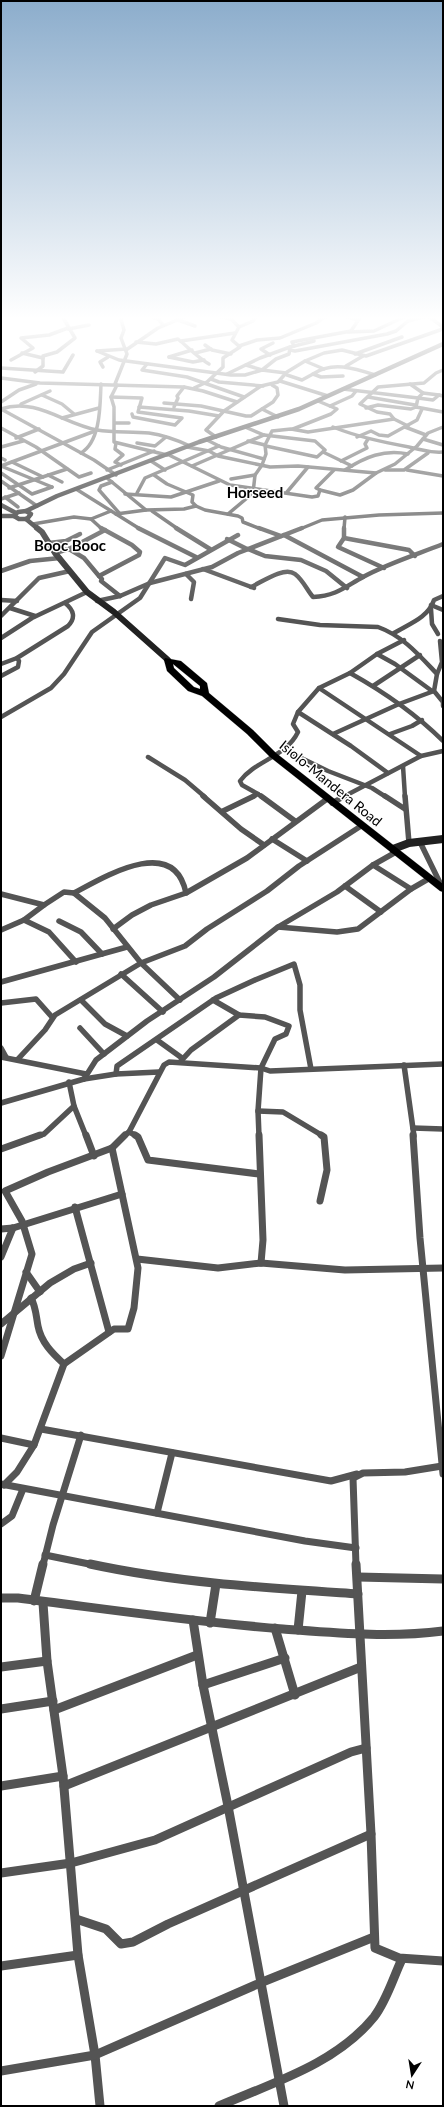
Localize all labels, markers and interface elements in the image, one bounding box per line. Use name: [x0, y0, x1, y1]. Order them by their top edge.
district label: Horseed: [227, 483, 283, 501]
district label: Booc Booc: [34, 536, 106, 554]
street label: Isiolo-Mandera Road: [276, 736, 386, 830]
north arrow: [392, 2055, 432, 2095]
text: N: [404, 2078, 415, 2093]

